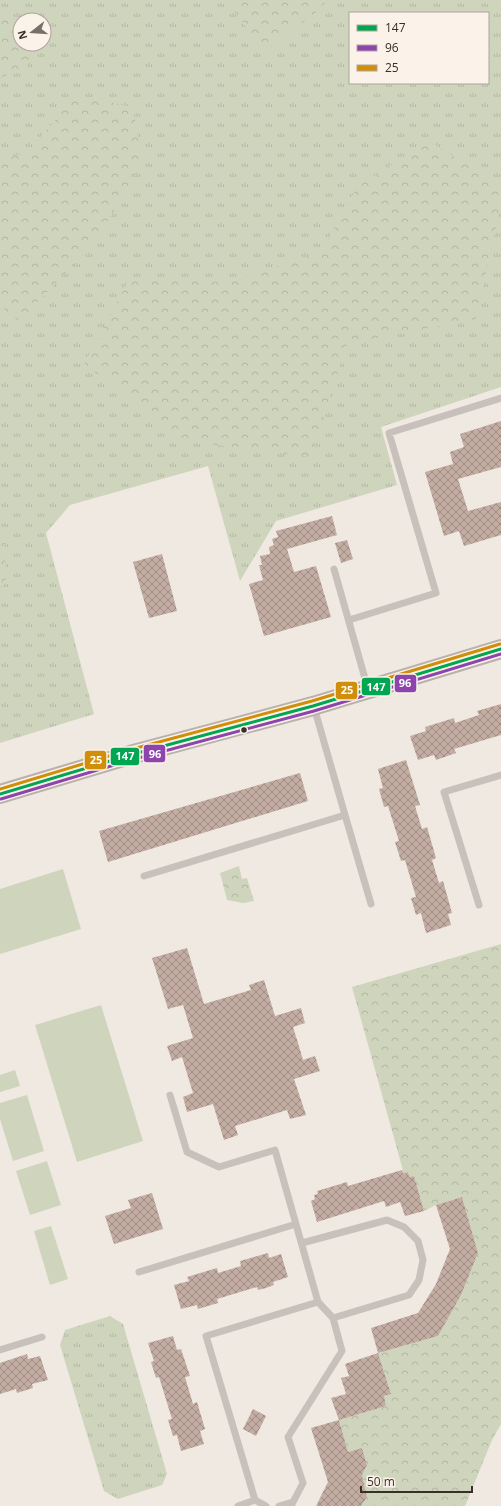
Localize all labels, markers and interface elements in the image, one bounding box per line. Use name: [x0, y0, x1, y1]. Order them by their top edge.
north arrow: [12, 12, 52, 52]
legend: [349, 12, 489, 84]
text: 147: [385, 19, 406, 36]
text: N: [13, 29, 30, 42]
text: 96: [385, 39, 399, 56]
text: 25: [385, 59, 399, 76]
line badge: 96: [394, 674, 417, 693]
text: 96: [399, 675, 411, 690]
line badge: 147: [361, 677, 391, 696]
text: 147: [367, 679, 385, 694]
line badge: 25: [335, 681, 358, 700]
text: 25: [341, 682, 353, 697]
unlabelled marker: [239, 725, 249, 735]
line badge: 96: [143, 744, 166, 763]
text: 96: [149, 746, 161, 761]
line badge: 147: [110, 747, 140, 766]
text: 147: [116, 748, 134, 763]
line badge: 25: [84, 750, 107, 770]
text: 25: [90, 752, 102, 767]
scale bar: [361, 1468, 472, 1494]
text: 50 m: [367, 1473, 395, 1490]

